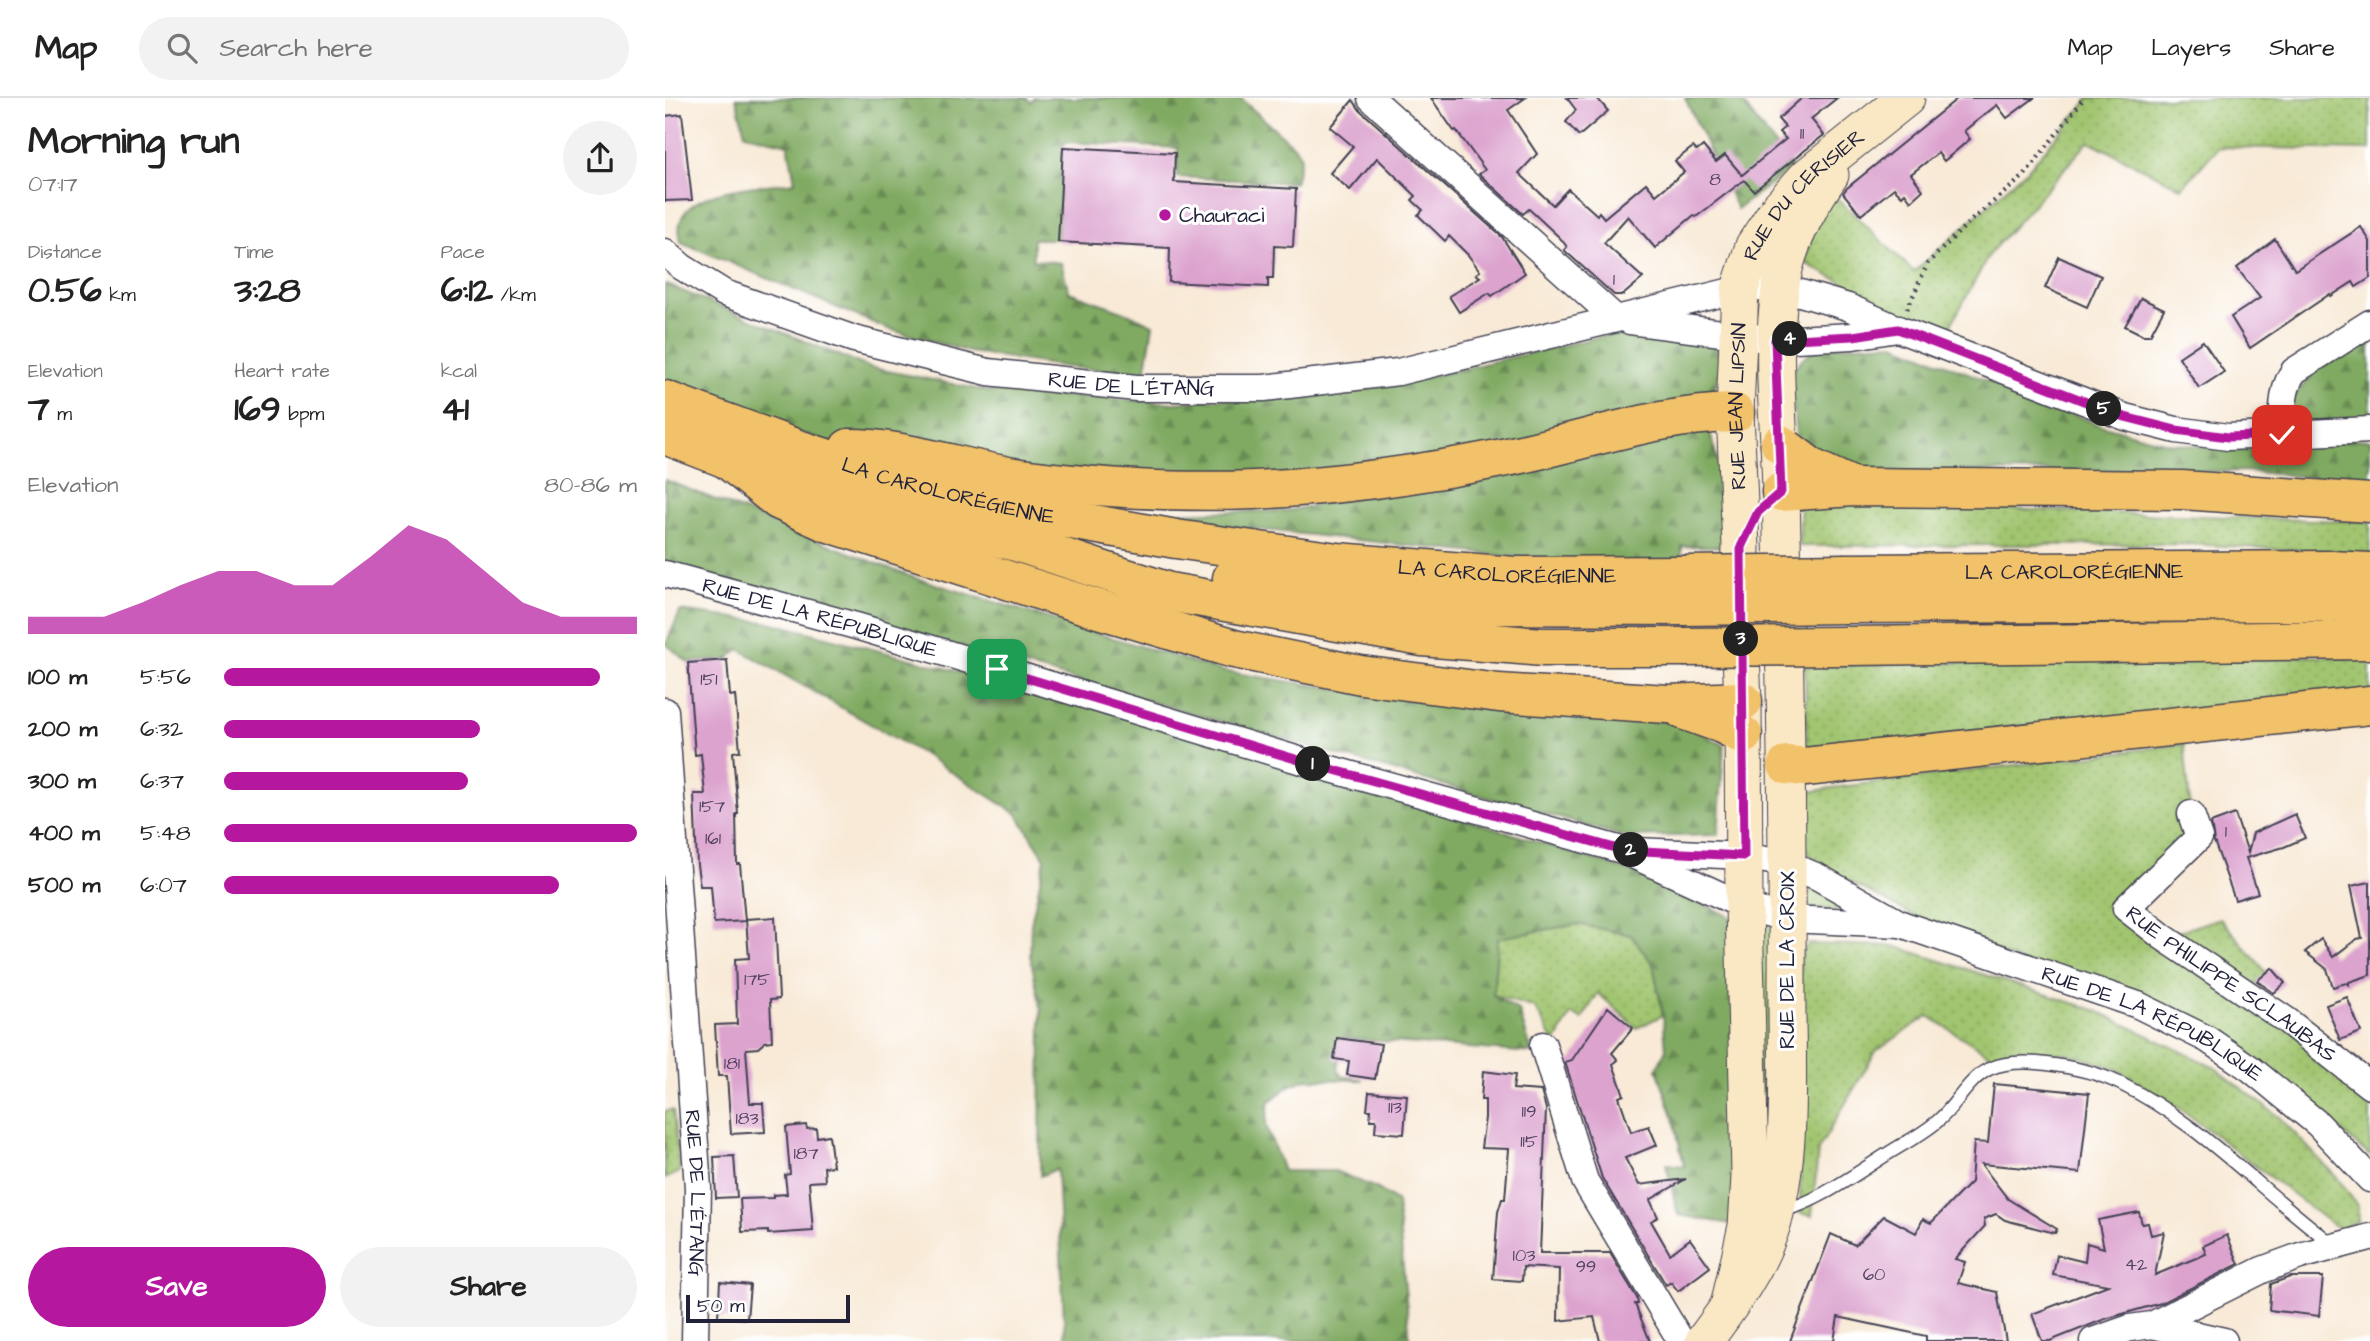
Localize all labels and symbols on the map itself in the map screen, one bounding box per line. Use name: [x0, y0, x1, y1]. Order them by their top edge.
house number: 11: [1800, 121, 1804, 146]
street label: RUE DU CERISIER: [1736, 123, 1871, 264]
house number: 8: [1709, 167, 1721, 192]
place label: Chauraci: [1179, 201, 1264, 230]
marker: Chauraci: [1157, 207, 1173, 223]
house number: 1: [1613, 267, 1615, 292]
street label: RUE JEAN LIPSIN: [1721, 322, 1754, 490]
pin: 4: [1773, 322, 1807, 356]
street label: RUE DE L'ÉTANG: [1047, 365, 1215, 403]
pin: 5: [2087, 392, 2121, 426]
pin: [2252, 405, 2312, 465]
street label: LA CAROLORÉGIENNE: [838, 450, 1058, 532]
street label: LA CAROLORÉGIENNE: [1397, 553, 1617, 591]
street label: LA CAROLORÉGIENNE: [1965, 557, 2184, 587]
street label: RUE DE LA RÉPUBLIQUE: [699, 571, 942, 665]
pin: 3: [1723, 622, 1759, 656]
pin: [967, 639, 1027, 699]
house number: 151: [700, 667, 718, 692]
pin: 1: [1295, 746, 1331, 782]
house number: 157: [699, 794, 725, 819]
house number: 1: [2225, 819, 2227, 844]
house number: 161: [705, 826, 721, 851]
pin: 2: [1613, 832, 1649, 868]
street label: RUE DE LA CROIX: [1773, 871, 1802, 1049]
street label: RUE PHILIPPE SCLAUBAS: [2120, 899, 2342, 1069]
street label: RUE DE LA RÉPUBLIQUE: [2038, 959, 2270, 1089]
house number: 175: [744, 967, 770, 992]
house number: 181: [724, 1051, 740, 1076]
house number: 113: [1388, 1095, 1402, 1120]
house number: 119: [1522, 1099, 1536, 1124]
house number: 183: [735, 1106, 759, 1131]
street label: RUE DE L'ÉTANG: [678, 1109, 712, 1277]
house number: 115: [1520, 1129, 1538, 1154]
house number: 187: [793, 1141, 819, 1166]
house number: 103: [1513, 1243, 1535, 1268]
house number: 42: [2125, 1252, 2148, 1277]
house number: 99: [1576, 1254, 1596, 1279]
house number: 60: [1863, 1262, 1885, 1287]
scale bar: [686, 1292, 851, 1324]

